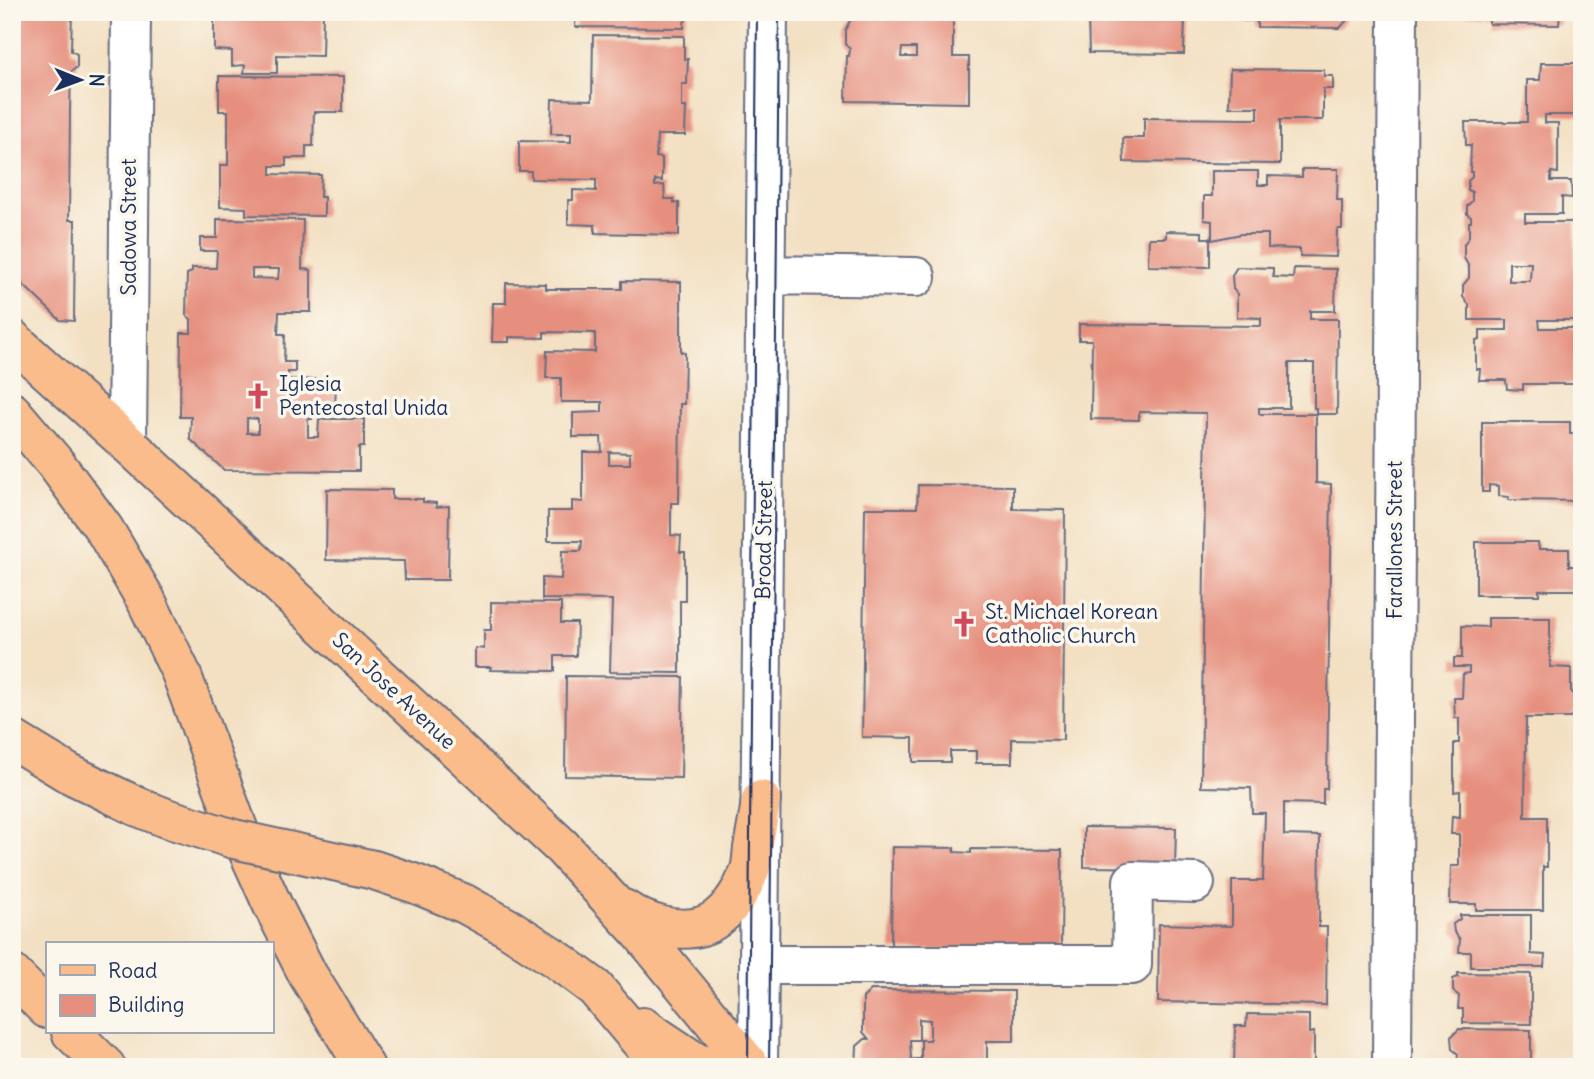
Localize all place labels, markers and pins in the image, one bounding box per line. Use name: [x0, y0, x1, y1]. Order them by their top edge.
place label: Iglesia Pentecostal Unida: [279, 370, 448, 421]
church icon: Iglesia Pentecostal Unida: [243, 381, 273, 411]
place label: St. Michael Korean Catholic Church: [985, 598, 1158, 649]
church icon: St. Michael Korean Catholic Church: [949, 609, 979, 639]

